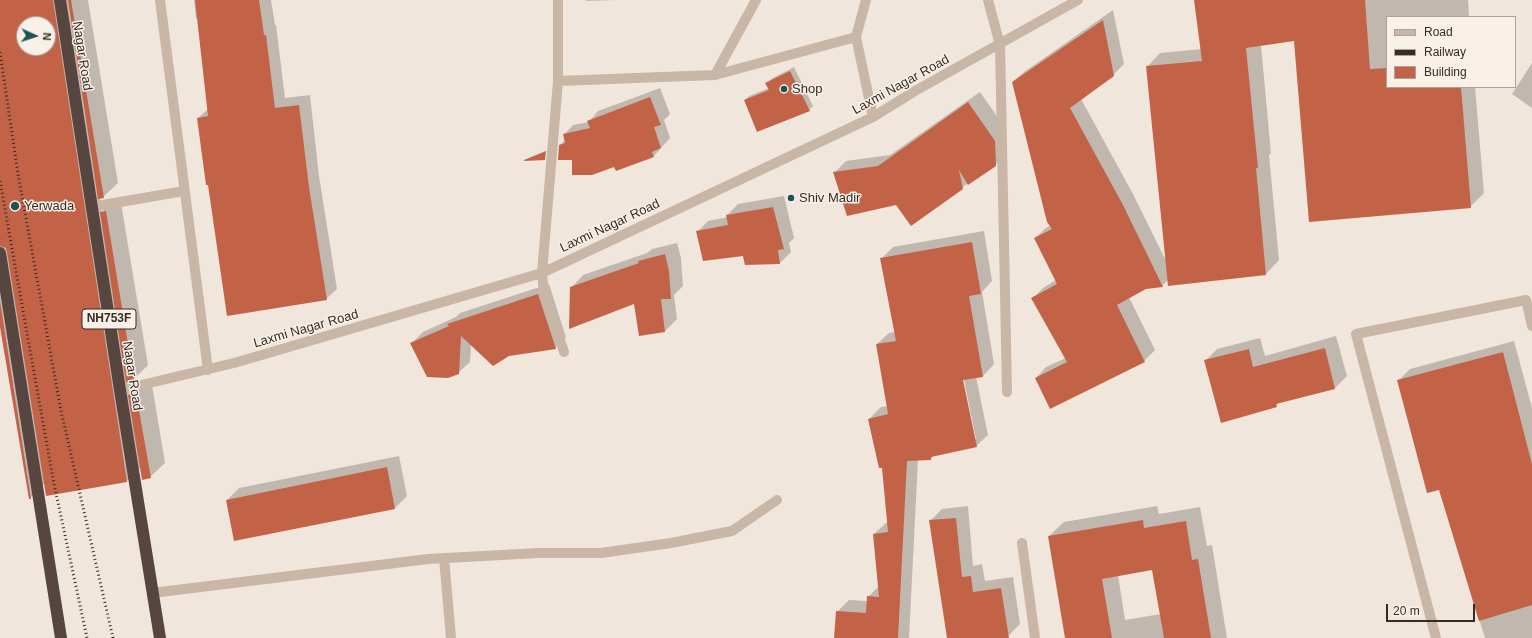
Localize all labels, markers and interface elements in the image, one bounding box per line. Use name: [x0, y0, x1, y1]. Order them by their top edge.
north arrow: [16, 16, 56, 56]
legend: [1386, 16, 1516, 88]
street label: Nagar Road: [69, 20, 95, 92]
text: Road: [1424, 25, 1453, 39]
text: N: [41, 32, 53, 41]
text: Railway: [1424, 45, 1466, 59]
street label: Laxmi Nagar Road: [850, 52, 952, 118]
text: Building: [1424, 65, 1467, 79]
place label: Shop: [792, 81, 822, 97]
marker: Shop: [779, 84, 789, 94]
place label: Shiv Madir: [799, 190, 860, 206]
marker: Shiv Madir: [786, 193, 796, 203]
street label: Laxmi Nagar Road: [558, 196, 662, 256]
place label: Yerwada: [24, 198, 74, 214]
marker: Yerwada: [9, 200, 21, 212]
street label: Laxmi Nagar Road: [252, 307, 360, 351]
road number: NH753F: [82, 309, 136, 329]
street label: Nagar Road: [119, 340, 145, 412]
scale bar: [1388, 596, 1477, 622]
text: 20 m: [1393, 604, 1420, 618]

